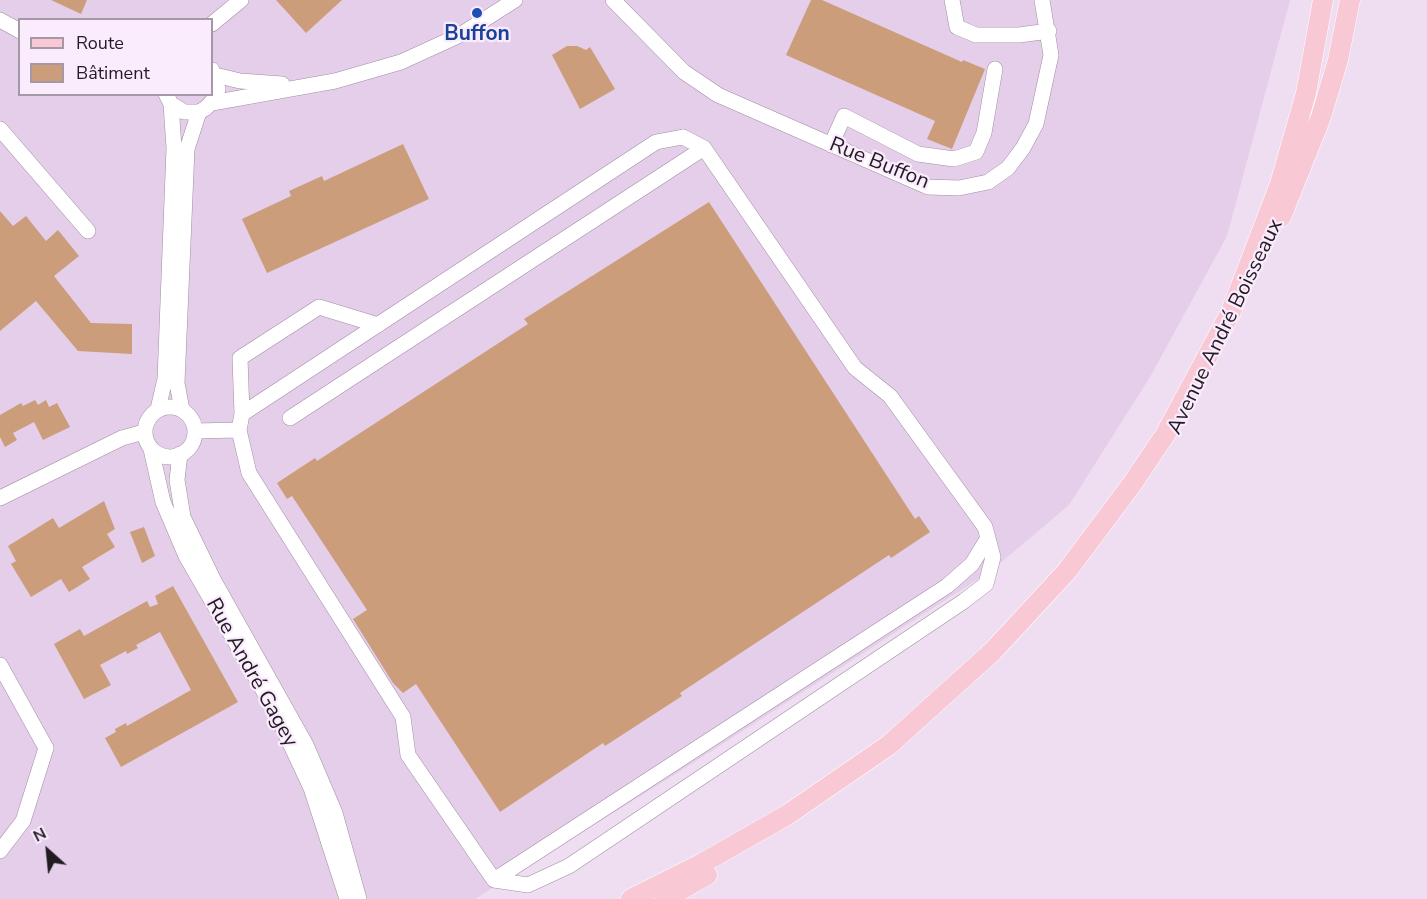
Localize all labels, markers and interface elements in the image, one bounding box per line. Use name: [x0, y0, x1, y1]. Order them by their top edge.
marker: Buffon: [470, 6, 484, 20]
legend: [18, 18, 213, 96]
place label: Buffon: [444, 22, 510, 48]
text: Route: [76, 31, 124, 55]
text: Bâtiment: [76, 61, 150, 85]
street label: Rue Buffon: [825, 133, 933, 195]
street label: Avenue André Boisseaux: [1163, 215, 1289, 439]
street label: Rue André Gagey: [200, 594, 302, 752]
north arrow: [18, 821, 78, 881]
text: N: [30, 822, 50, 847]

